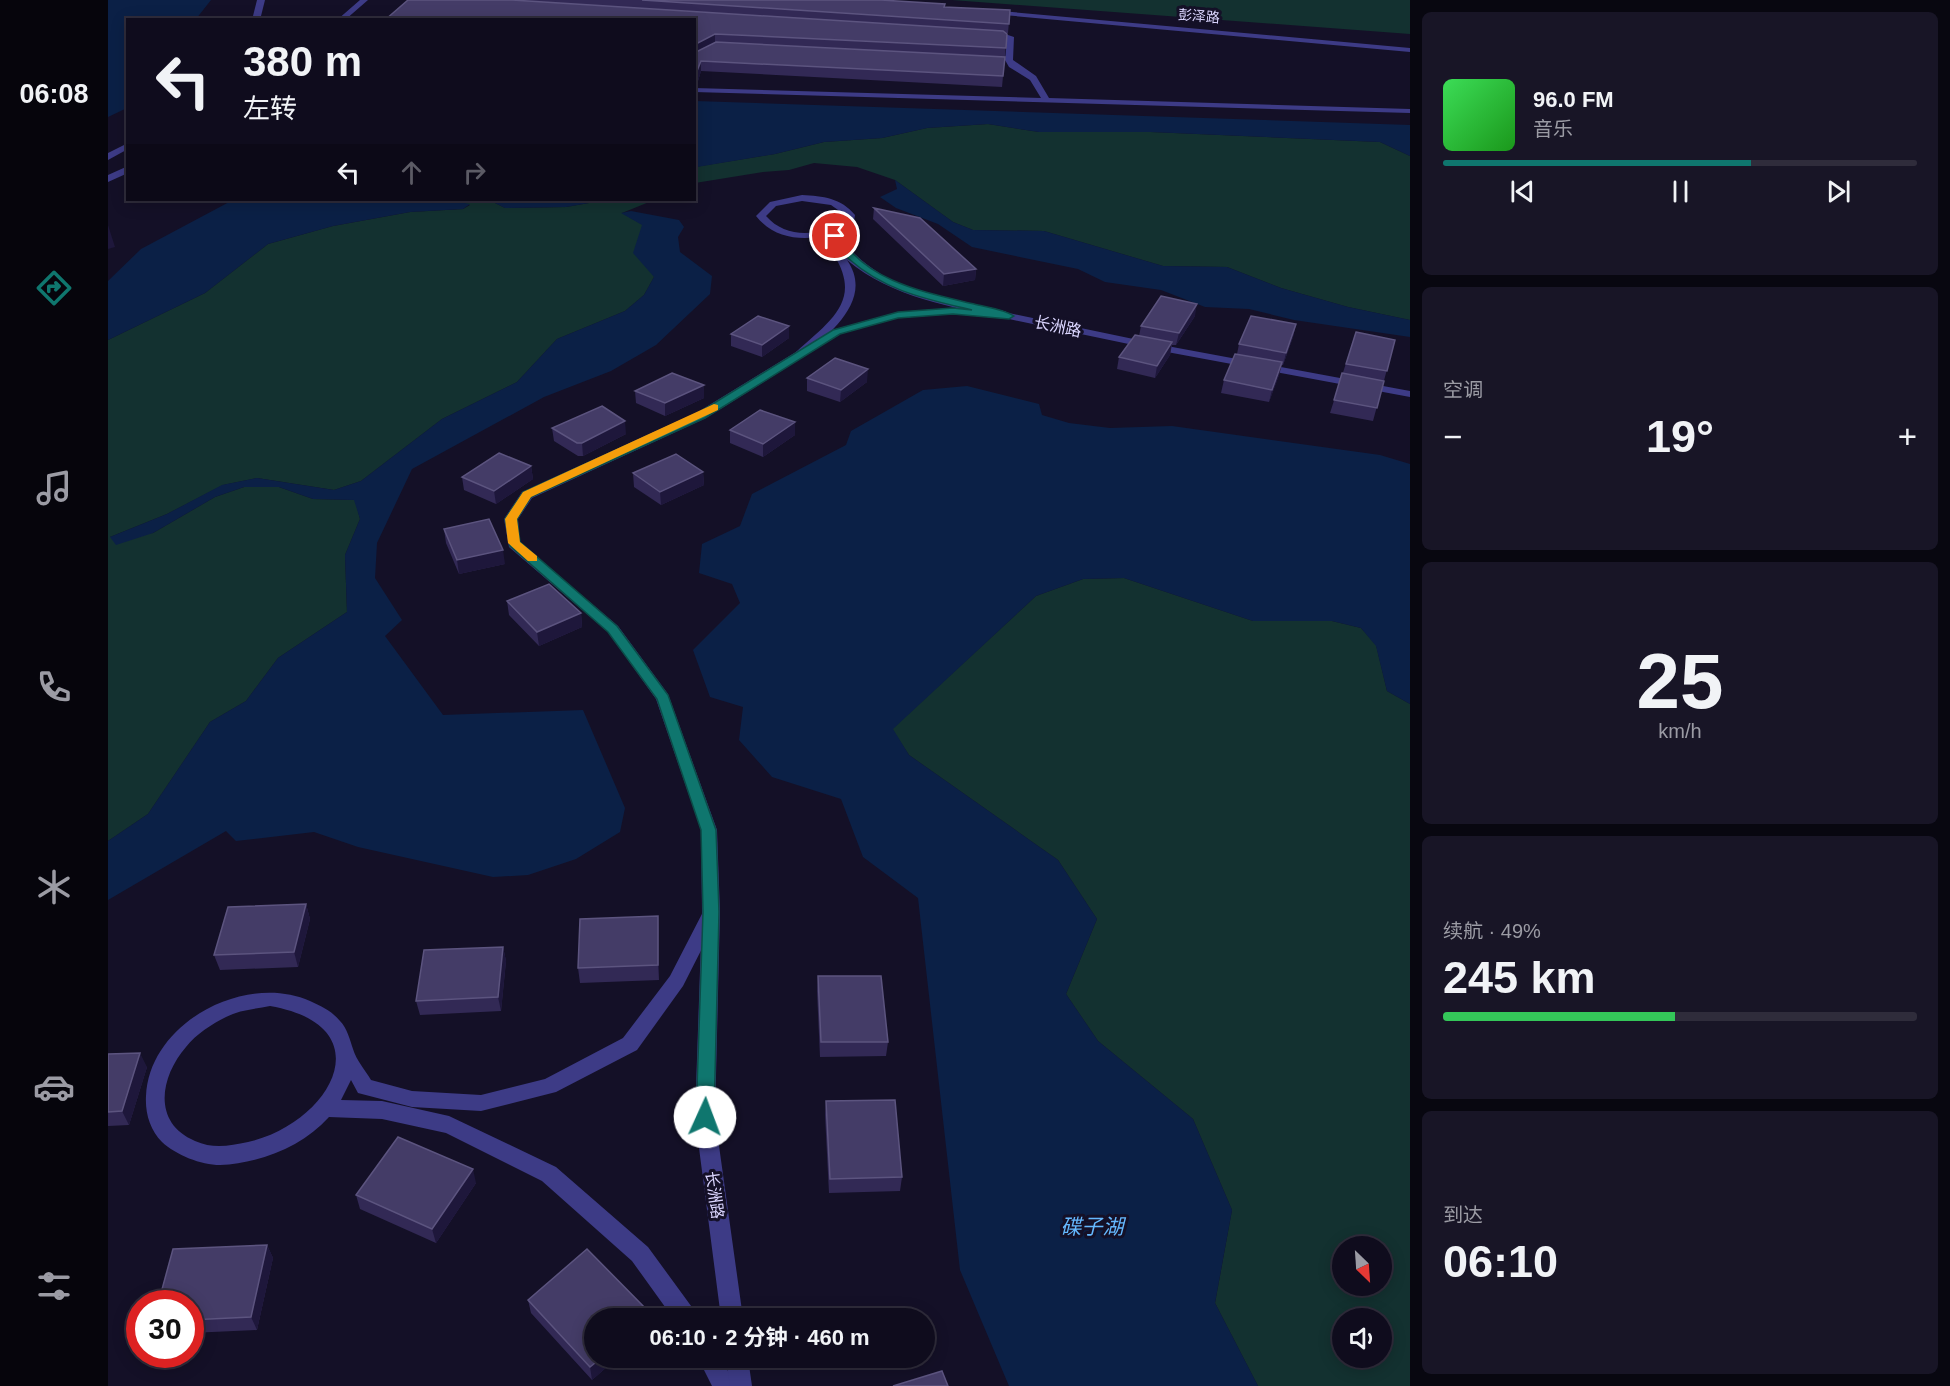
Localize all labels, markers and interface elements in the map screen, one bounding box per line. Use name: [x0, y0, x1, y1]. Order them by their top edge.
street label: 彭泽路: [1177, 6, 1221, 26]
text: 380 m: [243, 38, 362, 85]
icon: left: [144, 42, 222, 120]
text: 06:08: [19, 79, 89, 109]
text: 96.0 FM: [1533, 87, 1614, 112]
text: 左转: [243, 94, 297, 124]
text: 音乐: [1533, 118, 1573, 140]
icon: left: [332, 156, 365, 189]
icon: ahead: [395, 156, 428, 189]
icon: right: [458, 156, 491, 189]
icon: previous: [1506, 175, 1539, 208]
icon: pause: [1664, 175, 1697, 208]
icon: next: [1822, 175, 1855, 208]
pin: [809, 210, 860, 261]
icon: arrive: [818, 219, 851, 252]
icon: directions: [33, 267, 75, 309]
street label: 长洲路: [1033, 313, 1083, 340]
text: 空调: [1443, 379, 1483, 401]
text: 19°: [1646, 411, 1714, 462]
text: −: [1443, 418, 1462, 455]
text: +: [1898, 418, 1917, 455]
icon: music: [33, 467, 75, 509]
text: 25: [1637, 637, 1723, 725]
icon: phone: [33, 666, 75, 708]
text: km/h: [1658, 720, 1702, 742]
icon: climate: [33, 866, 75, 908]
text: 续航 · 49%: [1443, 920, 1541, 942]
text: 245 km: [1443, 952, 1596, 1003]
icon: car: [33, 1066, 75, 1108]
position arrow: [673, 1085, 737, 1149]
street label: 长洲路: [703, 1170, 726, 1220]
text: 到达: [1443, 1204, 1483, 1226]
water label: 碟子湖: [1061, 1215, 1126, 1238]
north arrow: [1332, 1236, 1392, 1296]
map controls: [1332, 1236, 1392, 1368]
text: 06:10: [1443, 1236, 1558, 1287]
icon: filters: [33, 1265, 75, 1307]
speed limit sign: 30: [126, 1290, 204, 1368]
button: sound: [1332, 1308, 1392, 1368]
text: 06:10 · 2 分钟 · 460 m: [649, 1325, 870, 1350]

